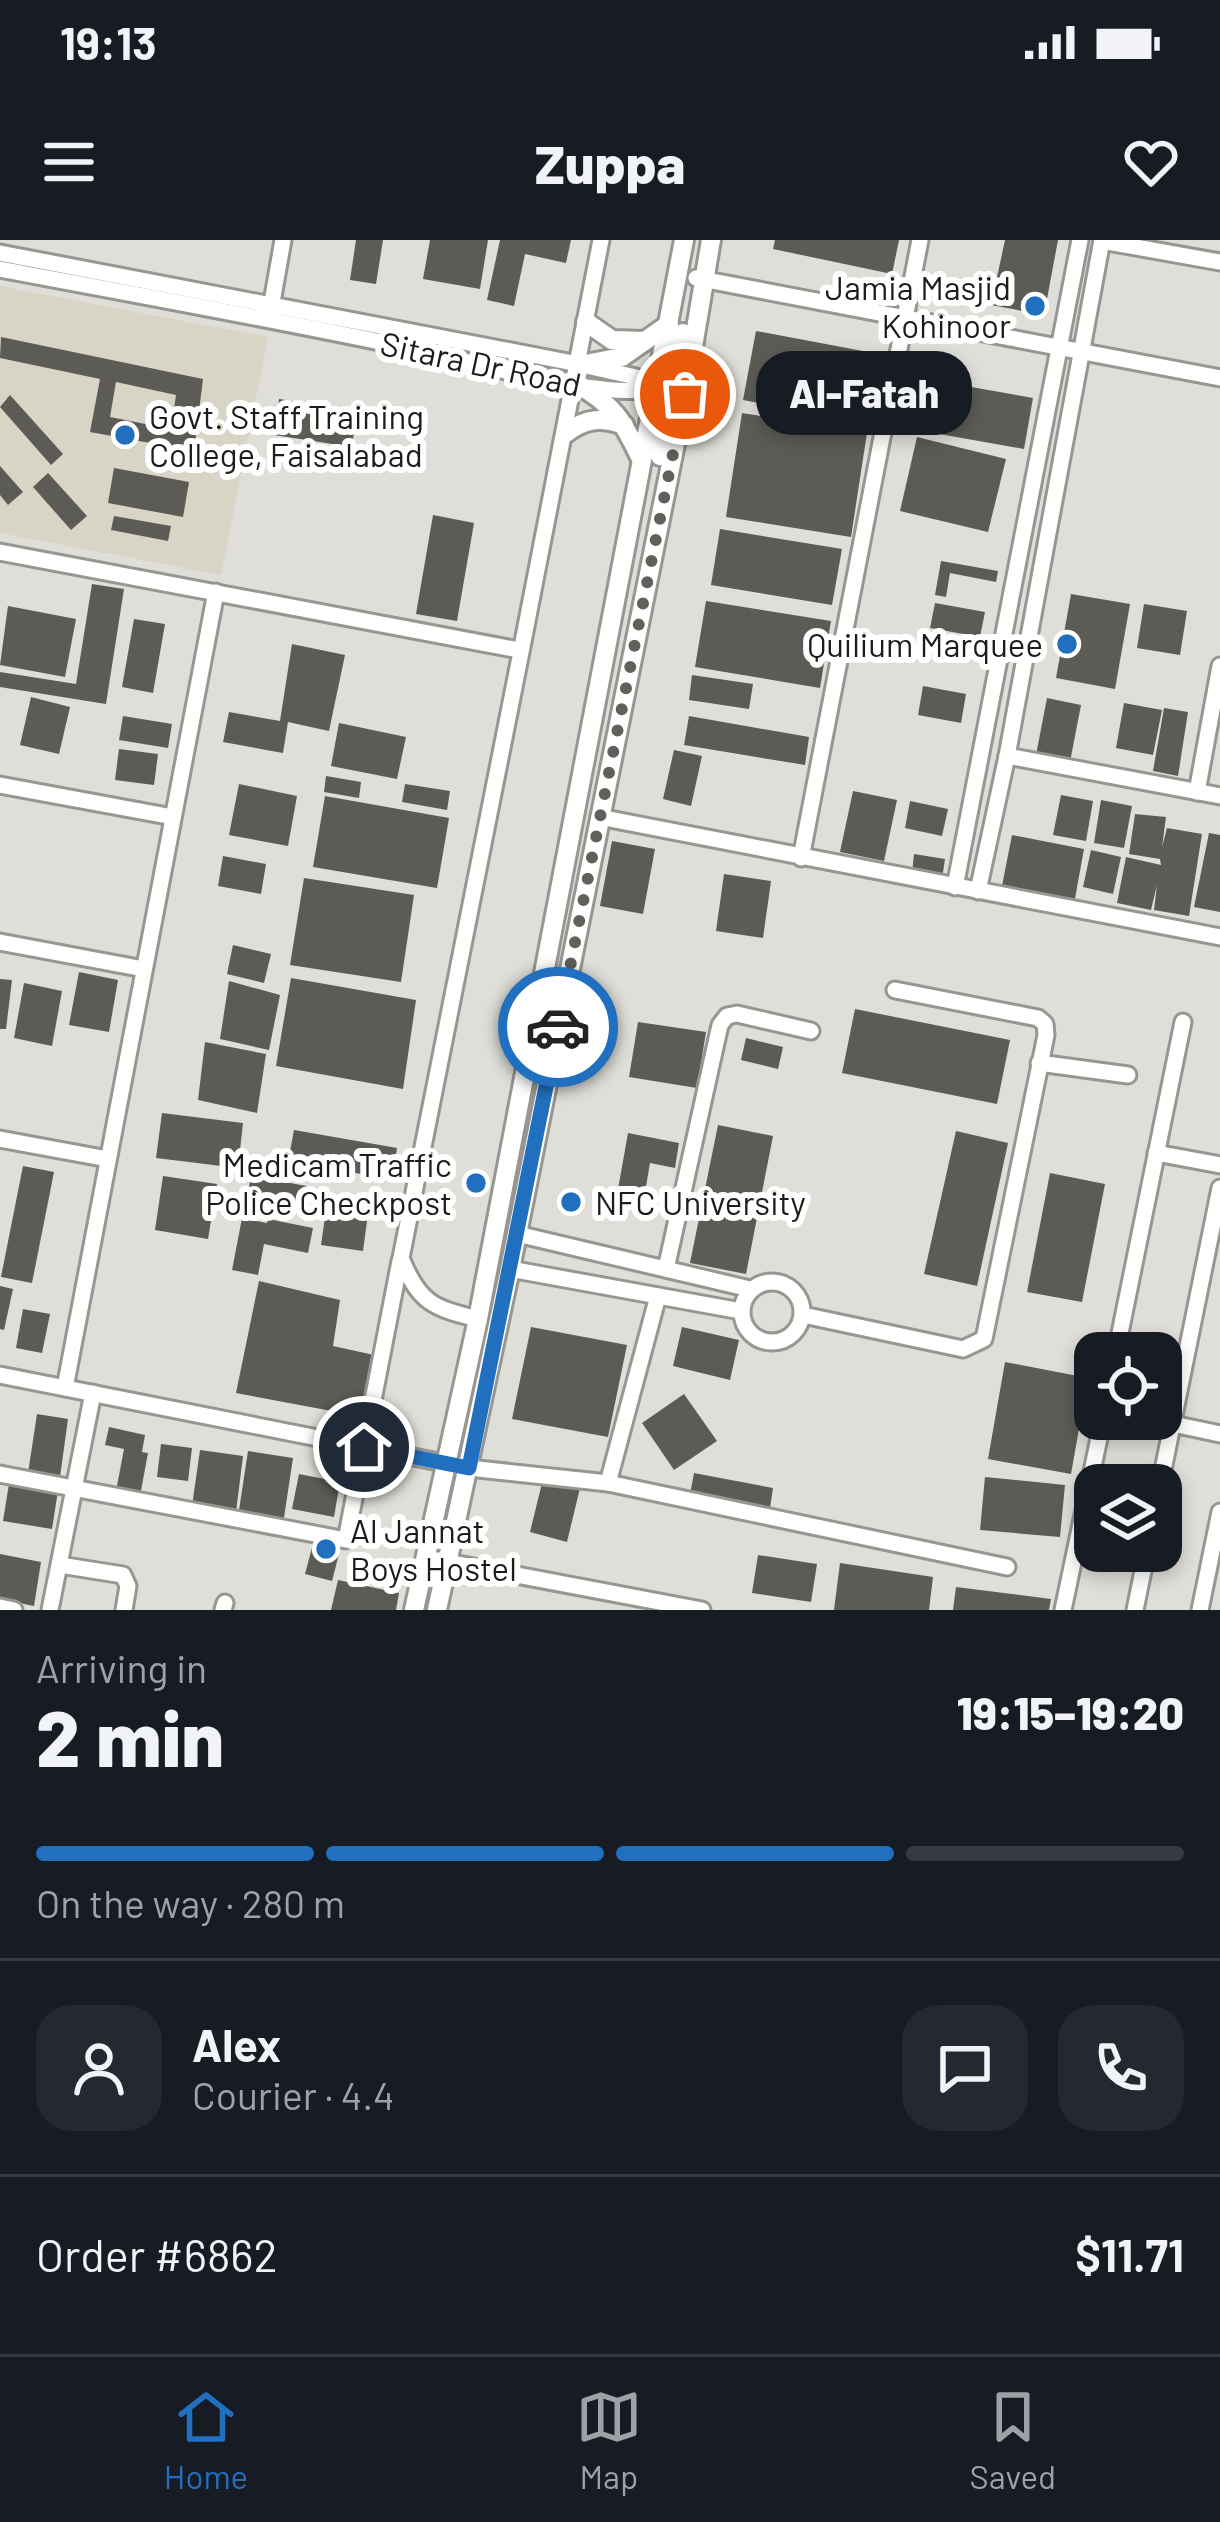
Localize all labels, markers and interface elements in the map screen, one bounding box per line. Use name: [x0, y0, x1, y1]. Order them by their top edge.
text: 19:13: [60, 15, 156, 69]
icon: menu: [36, 129, 102, 195]
icon: heart: [1118, 129, 1184, 195]
text: Zuppa: [535, 130, 685, 195]
place label: Jamia Masjid Kohinoor: [825, 267, 1011, 345]
marker: Jamia Masjid Kohinoor: [1022, 293, 1048, 319]
street label: Sitara Dr Road: [377, 322, 585, 404]
pin: [634, 343, 736, 445]
callout: Al-Fatah: [757, 352, 973, 436]
icon: bag: [652, 361, 718, 427]
text: Al-Fatah: [789, 369, 939, 416]
place label: Govt. Staff Training College, Faisalabad: [149, 396, 424, 474]
marker: Govt. Staff Training College, Faisalabad: [112, 422, 138, 448]
place label: Quilium Marquee: [807, 624, 1043, 664]
marker: Quilium Marquee: [1054, 631, 1080, 657]
courier: [498, 967, 618, 1087]
icon: car: [525, 994, 591, 1060]
place label: Medicam Traffic Police Checkpost: [205, 1144, 452, 1222]
marker: Medicam Traffic Police Checkpost: [463, 1170, 489, 1196]
place label: NFC University: [595, 1182, 806, 1222]
marker: NFC University: [558, 1189, 584, 1215]
map controls: [1074, 1332, 1182, 1572]
button: locate: [1074, 1332, 1182, 1440]
pin: [313, 1396, 415, 1498]
icon: home: [331, 1414, 397, 1480]
button: layers: [1074, 1464, 1182, 1572]
place label: Al Jannat Boys Hostel: [350, 1510, 517, 1588]
marker: Al Jannat Boys Hostel: [313, 1536, 339, 1562]
text: Arriving in: [36, 1644, 207, 1691]
text: 19:15–19:20: [957, 1685, 1184, 1739]
text: 2 min: [36, 1689, 224, 1783]
text: On the way · 280 m: [36, 1879, 345, 1926]
button: person: [36, 2005, 162, 2131]
button: chat: [902, 2005, 1028, 2131]
button: phone: [1058, 2005, 1184, 2131]
text: Alex: [192, 2017, 281, 2071]
text: Courier · 4.4: [192, 2071, 395, 2118]
text: Order #6862: [36, 2227, 278, 2281]
text: $11.71: [1075, 2227, 1184, 2281]
tab: Home: [164, 2384, 248, 2496]
tab: Map: [576, 2384, 642, 2496]
tab: Saved: [970, 2384, 1056, 2496]

